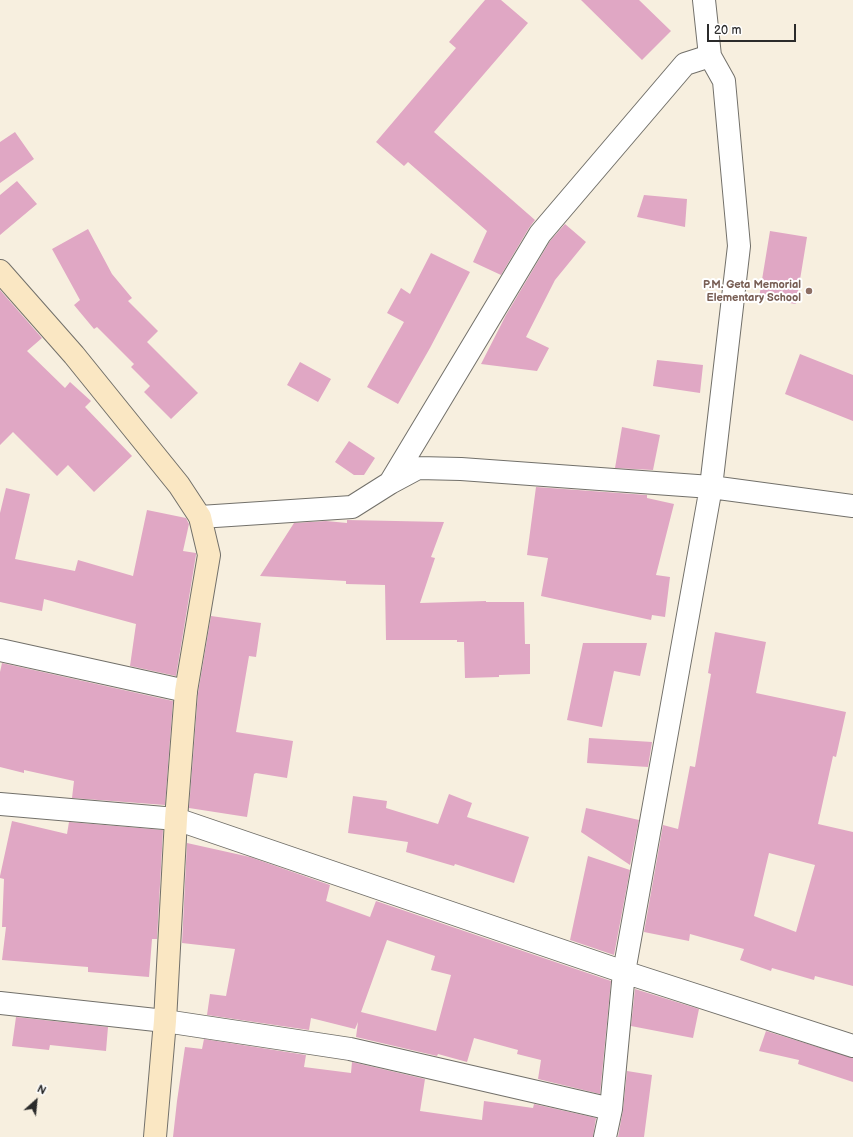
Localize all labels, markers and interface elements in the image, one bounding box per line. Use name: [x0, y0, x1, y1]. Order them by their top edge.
scale bar: [709, 16, 798, 42]
text: 20 m: [714, 23, 741, 38]
place label: P.M. Geta Memorial Elementary School: [703, 278, 801, 304]
marker: P.M. Geta Memorial Elementary School: [804, 286, 814, 296]
north arrow: [16, 1081, 56, 1121]
text: N: [35, 1082, 48, 1098]

